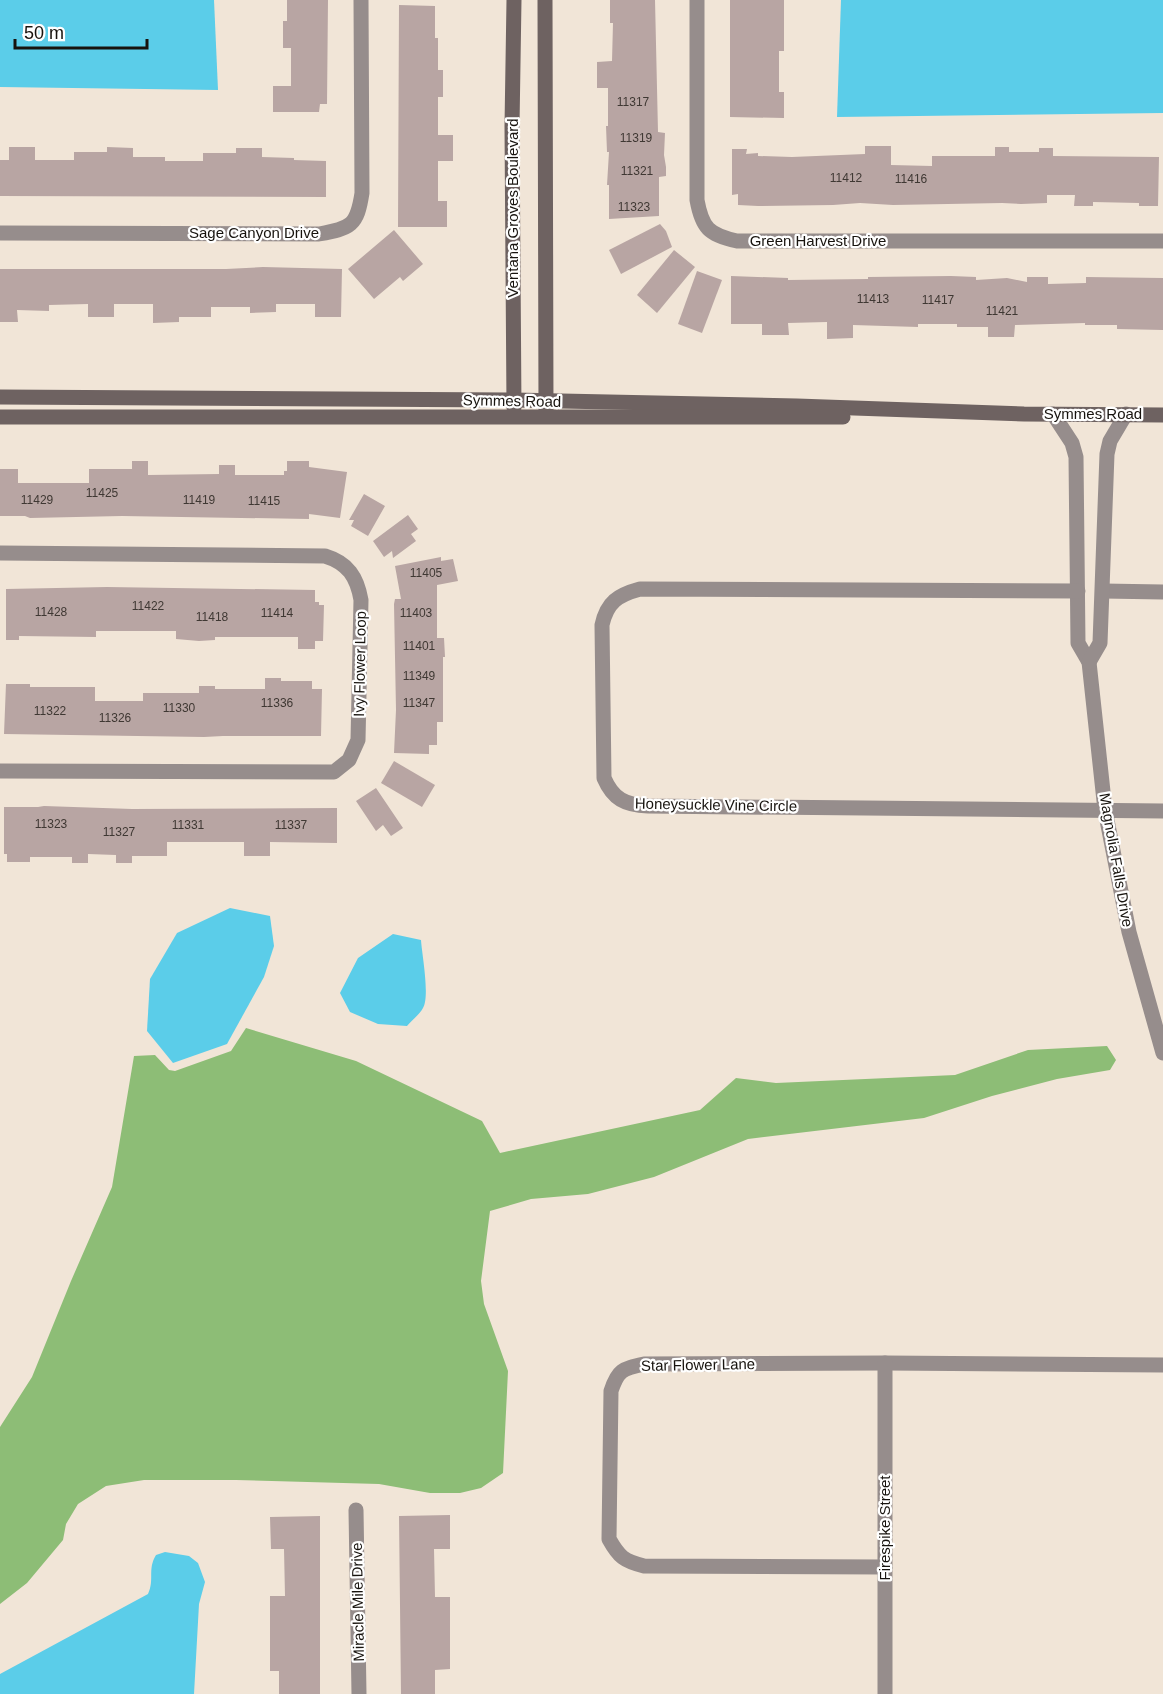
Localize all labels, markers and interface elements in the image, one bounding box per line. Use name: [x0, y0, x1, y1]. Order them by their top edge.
scale bar: [15, 12, 147, 50]
text: 50 m: [24, 23, 64, 43]
house number: 11317: [617, 95, 650, 109]
street label: Ventana Groves Boulevard: [504, 118, 521, 298]
house number: 11319: [620, 131, 653, 145]
house number: 11321: [621, 164, 654, 178]
house number: 11412: [830, 171, 863, 185]
house number: 11416: [895, 172, 928, 186]
house number: 11323: [618, 200, 651, 214]
street label: Sage Canyon Drive: [189, 224, 319, 241]
street label: Green Harvest Drive: [750, 232, 886, 249]
house number: 11413: [857, 292, 890, 306]
house number: 11417: [922, 293, 955, 307]
house number: 11421: [986, 304, 1019, 318]
street label: Symmes Road: [463, 391, 561, 410]
street label: Symmes Road: [1044, 405, 1142, 422]
house number: 11425: [86, 486, 119, 500]
house number: 11429: [21, 493, 54, 507]
house number: 11419: [183, 493, 216, 507]
house number: 11415: [248, 494, 281, 508]
house number: 11405: [410, 566, 443, 580]
house number: 11422: [132, 599, 165, 613]
house number: 11428: [35, 605, 68, 619]
house number: 11414: [261, 606, 294, 620]
house number: 11403: [400, 606, 433, 620]
house number: 11418: [196, 610, 229, 624]
street label: Ivy Flower Loop: [350, 611, 369, 717]
house number: 11401: [403, 639, 436, 653]
house number: 11349: [403, 669, 436, 683]
house number: 11336: [261, 696, 294, 710]
house number: 11347: [403, 696, 436, 710]
house number: 11330: [163, 701, 196, 715]
house number: 11322: [34, 704, 67, 718]
house number: 11326: [99, 711, 132, 725]
street label: Magnolia Falls Drive: [1096, 792, 1137, 928]
street label: Honeysuckle Vine Circle: [635, 795, 797, 814]
house number: 11323: [35, 817, 68, 831]
house number: 11331: [172, 818, 205, 832]
house number: 11337: [275, 818, 308, 832]
house number: 11327: [103, 825, 136, 839]
street label: Star Flower Lane: [641, 1355, 755, 1374]
street label: Firespike Street: [876, 1475, 893, 1581]
street label: Miracle Mile Drive: [348, 1542, 367, 1662]

